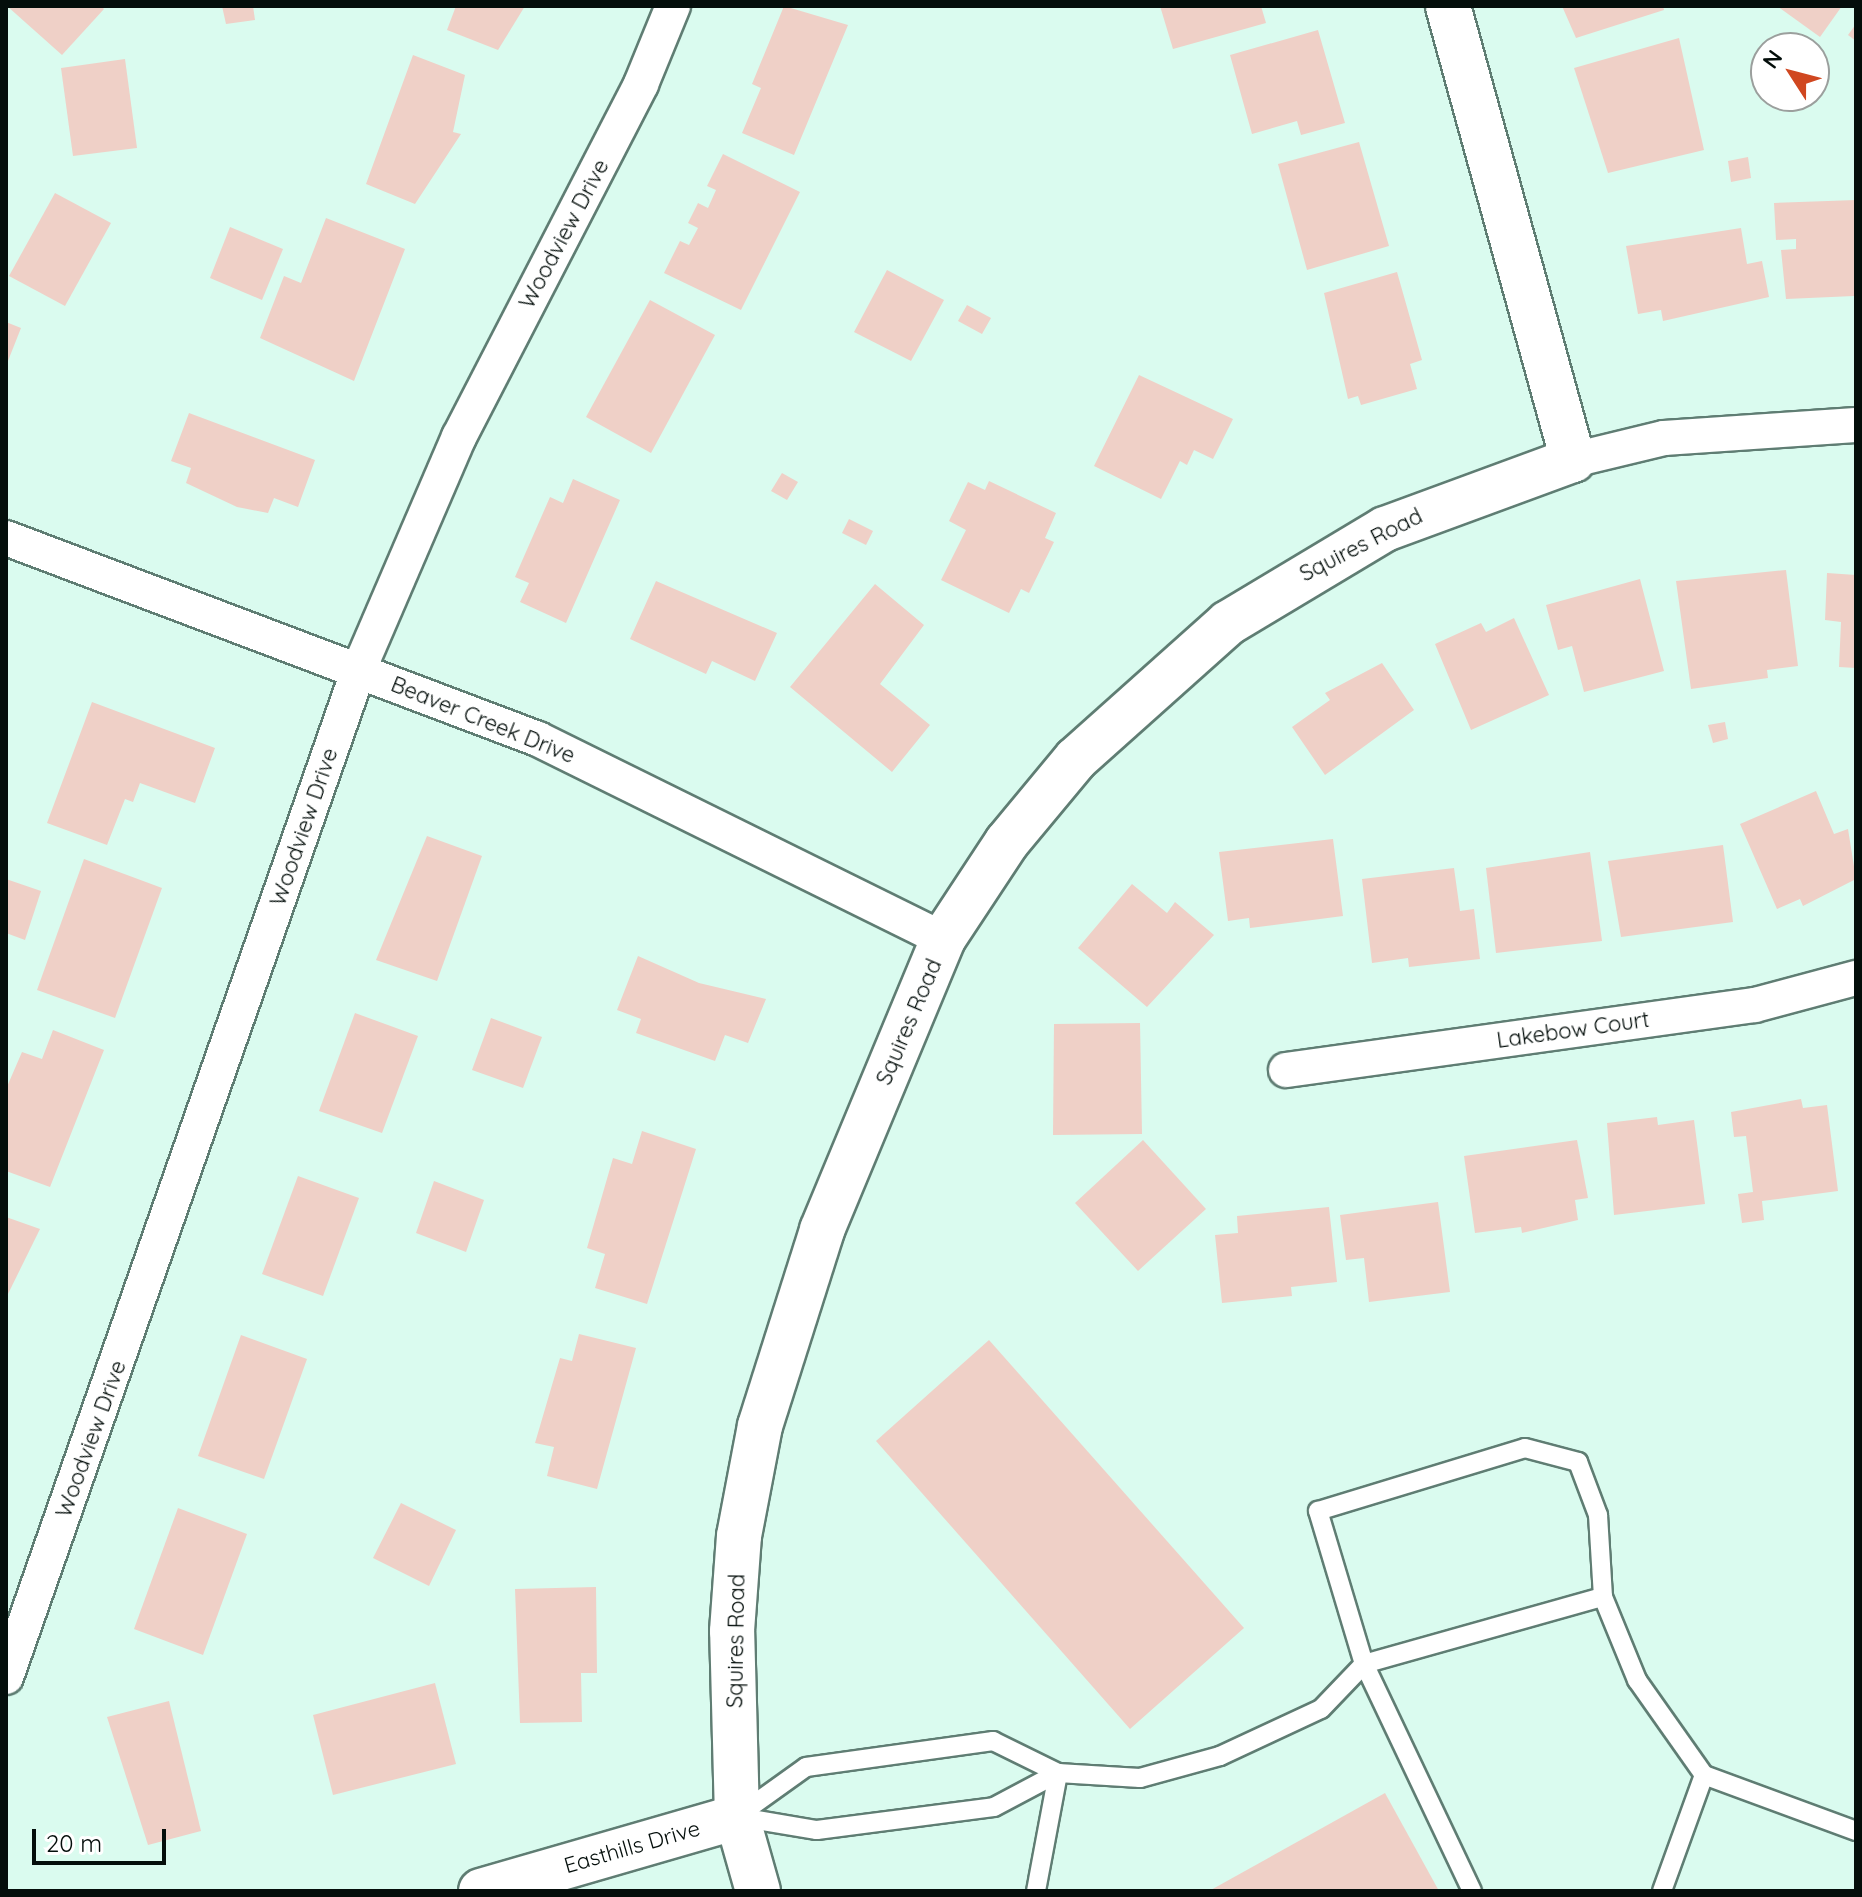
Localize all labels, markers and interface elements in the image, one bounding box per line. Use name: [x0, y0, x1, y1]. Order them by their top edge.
north arrow: [1750, 32, 1830, 112]
text: N: [1756, 44, 1788, 74]
street label: Woodview Drive: [514, 155, 614, 313]
street label: Squires Road: [1295, 503, 1427, 587]
street label: Beaver Creek Drive: [387, 671, 579, 769]
street label: Woodview Drive: [265, 745, 343, 909]
street label: Squires Road: [871, 955, 947, 1089]
street label: Lakebow Court: [1495, 1006, 1651, 1054]
street label: Woodview Drive: [50, 1357, 132, 1521]
street label: Squires Road: [722, 1574, 750, 1708]
scale bar: [36, 1813, 170, 1863]
street label: Easthills Drive: [561, 1815, 703, 1879]
text: 20 m: [46, 1828, 102, 1858]

